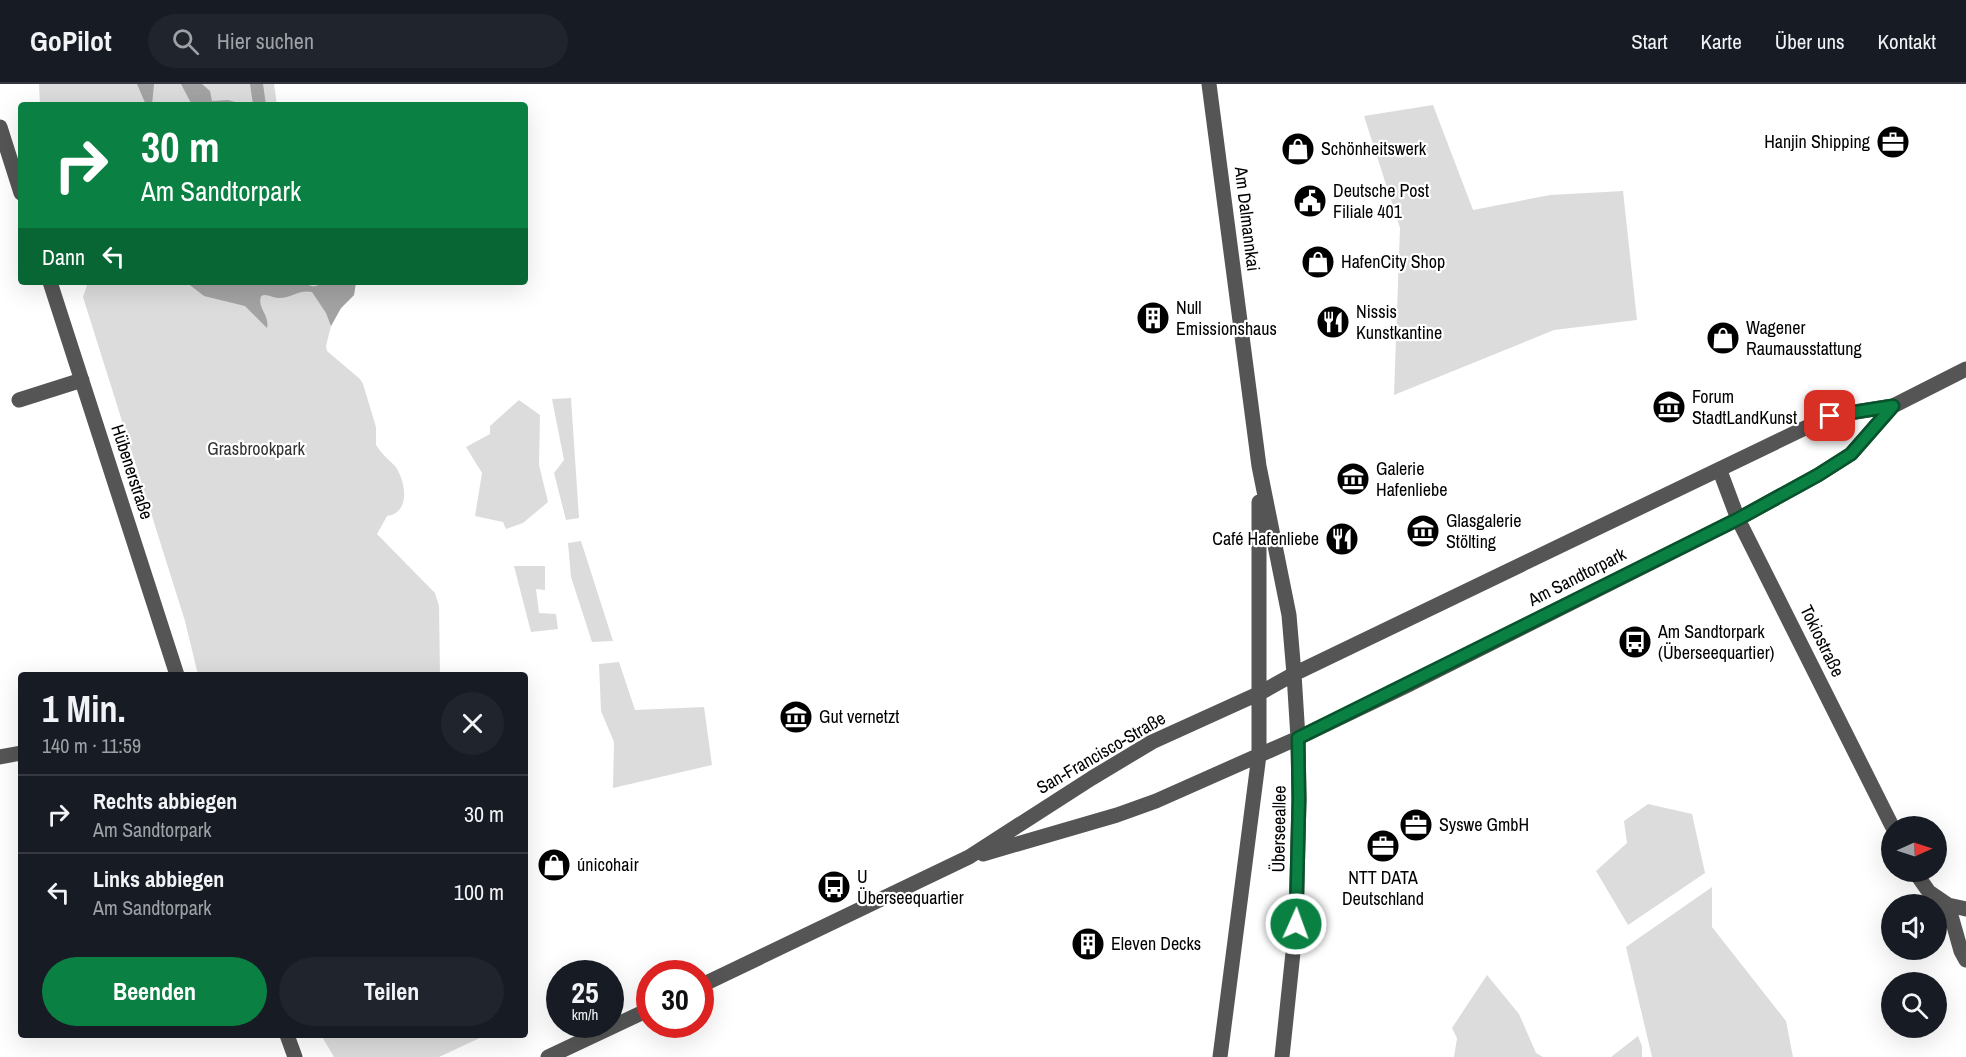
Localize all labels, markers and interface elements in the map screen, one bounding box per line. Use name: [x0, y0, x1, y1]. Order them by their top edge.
search box: [148, 14, 568, 68]
text: GoPilot: [30, 22, 112, 60]
icon: search: [169, 25, 202, 58]
text: Hier suchen: [217, 26, 314, 56]
text: Start: [1631, 27, 1668, 56]
text: Karte: [1701, 27, 1742, 56]
text: Über uns: [1775, 27, 1845, 56]
text: Kontakt: [1878, 27, 1936, 56]
text: 30 m: [141, 119, 220, 175]
office icon: Hanjin Shipping: [1875, 124, 1911, 160]
icon: right: [42, 126, 120, 204]
place label: Hanjin Shipping: [1764, 129, 1871, 154]
shop icon: Schönheitswerk: [1280, 131, 1316, 167]
place label: Schönheitswerk: [1321, 136, 1427, 161]
street label: Am Dalmannkai: [1229, 164, 1266, 273]
text: Am Sandtorpark: [141, 173, 301, 209]
place label: Deutsche Post Filiale 401: [1333, 178, 1429, 224]
public building icon: Deutsche Post Filiale 401: [1292, 183, 1328, 219]
icon: left: [97, 240, 130, 273]
text: Dann: [42, 242, 85, 272]
shop icon: HafenCity Shop: [1300, 244, 1336, 280]
place label: HafenCity Shop: [1341, 249, 1445, 274]
place label: Null Emissionshaus: [1176, 295, 1277, 341]
place label: Nissis Kunstkantine: [1356, 299, 1442, 345]
building icon: Null Emissionshaus: [1135, 300, 1171, 336]
restaurant icon: Nissis Kunstkantine: [1315, 304, 1351, 340]
place label: Wagener Raumausstattung: [1746, 315, 1862, 361]
shop icon: Wagener Raumausstattung: [1705, 320, 1741, 356]
place label: Forum StadtLandKunst: [1692, 384, 1797, 430]
museum icon: Forum StadtLandKunst: [1651, 389, 1687, 425]
pin: [1804, 390, 1855, 441]
icon: arrive: [1813, 399, 1846, 432]
street label: Hübenerstraße: [105, 421, 160, 523]
park label: Grasbrookpark: [207, 436, 305, 461]
place label: Galerie Hafenliebe: [1376, 456, 1447, 502]
museum icon: Galerie Hafenliebe: [1335, 461, 1371, 497]
place label: Glasgalerie Stölting: [1446, 508, 1521, 554]
museum icon: Glasgalerie Stölting: [1405, 513, 1441, 549]
restaurant icon: Café Hafenliebe: [1324, 521, 1360, 557]
place label: Café Hafenliebe: [1212, 526, 1319, 551]
street label: Am Sandtorpark: [1523, 541, 1631, 612]
street label: Tokiostraße: [1794, 601, 1851, 681]
place label: Am Sandtorpark (Überseequartier): [1657, 619, 1775, 665]
bus stop icon: Am Sandtorpark (Überseequartier): [1617, 624, 1653, 660]
text: 1 Min.: [42, 685, 126, 733]
button: close: [441, 692, 504, 755]
museum icon: Gut vernetzt: [778, 699, 814, 735]
place label: Gut vernetzt: [819, 704, 899, 729]
street label: San-Francisco-Straße: [1032, 705, 1170, 800]
text: 140 m · 11:59: [42, 732, 141, 759]
street label: Überseeallee: [1265, 785, 1292, 873]
text: Rechts abbiegen: [93, 786, 237, 816]
icon: right: [42, 798, 75, 831]
text: 30 m: [464, 799, 504, 829]
office icon: Syswe GmbH: [1398, 807, 1434, 843]
place label: Syswe GmbH: [1439, 812, 1529, 837]
text: Am Sandtorpark: [93, 816, 212, 843]
north arrow: [1881, 816, 1947, 882]
map controls: [1881, 816, 1947, 1038]
office icon: NTT DATA Deutschland: [1365, 828, 1401, 864]
shop icon: únicohair: [536, 847, 572, 883]
place label: únicohair: [577, 852, 639, 877]
text: Links abbiegen: [93, 864, 224, 894]
place label: U Überseequartier: [857, 864, 964, 910]
place label: NTT DATA Deutschland: [1342, 865, 1424, 911]
bus stop icon: U Überseequartier: [816, 869, 852, 905]
icon: left: [42, 876, 75, 909]
text: 100 m: [454, 877, 504, 907]
position arrow: [1264, 892, 1328, 956]
text: Am Sandtorpark: [93, 894, 212, 921]
button: sound: [1881, 894, 1947, 960]
building icon: Eleven Decks: [1070, 926, 1106, 962]
place label: Eleven Decks: [1111, 931, 1201, 956]
button: Beenden: [42, 957, 267, 1026]
button: Teilen: [279, 957, 504, 1026]
speed limit sign: 30: [636, 960, 714, 1038]
text: 25: [571, 972, 599, 1012]
button: search: [1881, 972, 1947, 1038]
text: km/h: [572, 1004, 598, 1025]

